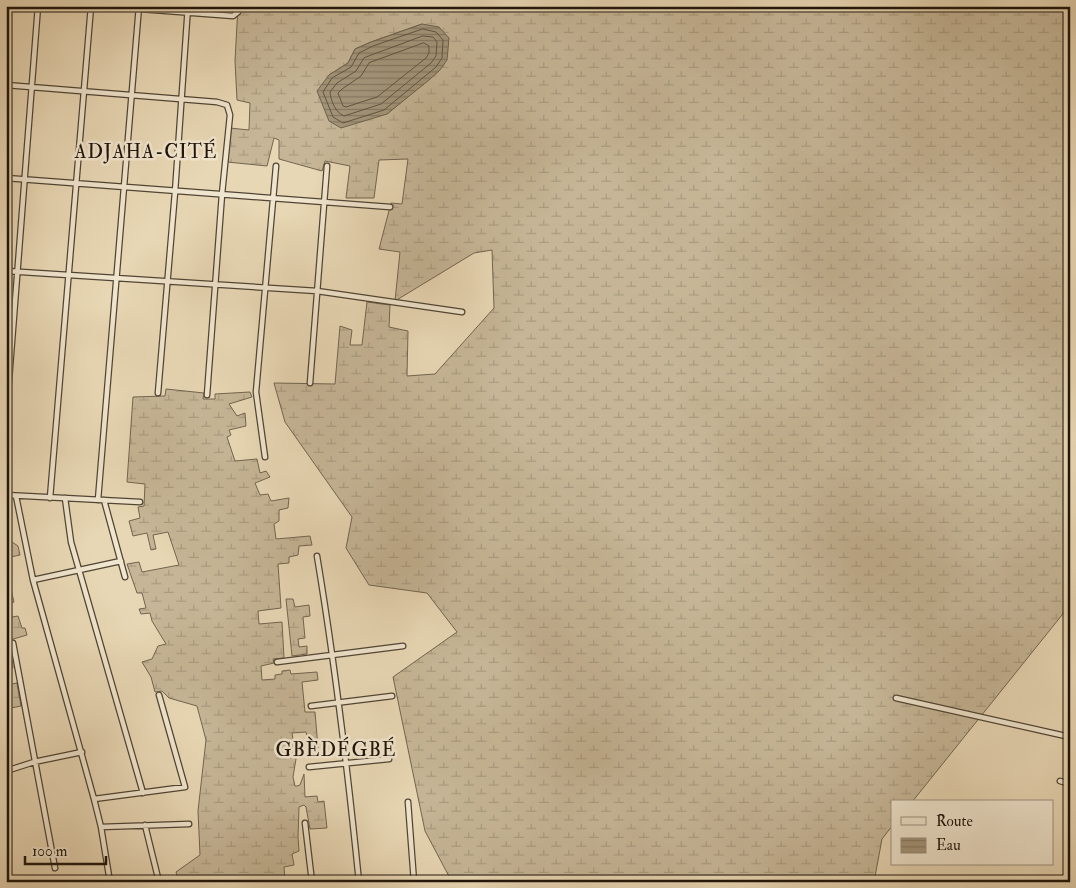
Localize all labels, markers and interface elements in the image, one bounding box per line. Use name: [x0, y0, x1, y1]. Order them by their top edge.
district label: ADJAHA-CITÉ: [73, 138, 218, 164]
district label: GBÈDÉGBÉ: [276, 736, 396, 762]
legend: [891, 800, 1054, 866]
text: Route: [936, 812, 973, 831]
scale bar: [25, 833, 106, 865]
text: Eau: [936, 836, 961, 855]
text: 100 m: [32, 842, 68, 861]

